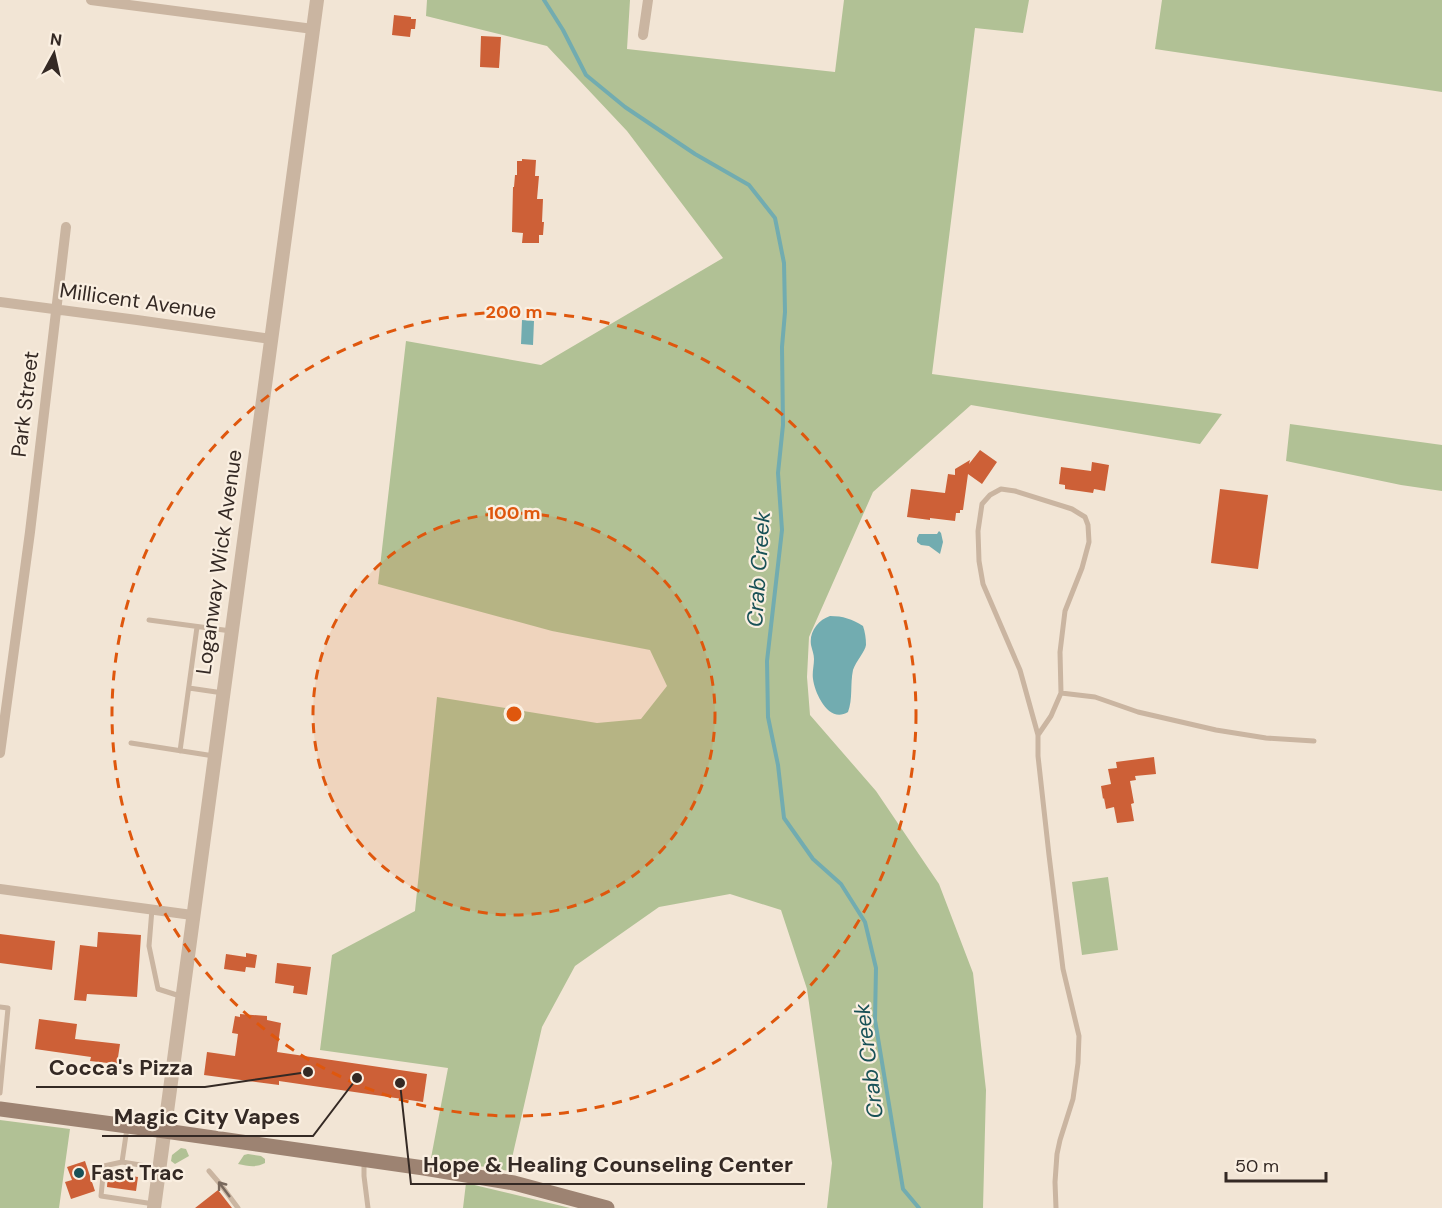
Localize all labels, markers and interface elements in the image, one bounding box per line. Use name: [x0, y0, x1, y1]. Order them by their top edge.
north arrow: [24, 24, 84, 84]
text: N: [49, 28, 63, 51]
street label: Millicent Avenue: [58, 276, 218, 326]
text: 200 m: [486, 300, 542, 324]
street label: Park Street: [5, 349, 45, 459]
street label: Loganway Wick Avenue: [189, 448, 249, 676]
text: 100 m: [487, 501, 541, 525]
water label: Crab Creek: [740, 509, 777, 628]
centre of rings: [504, 704, 524, 724]
water label: Crab Creek: [847, 1001, 890, 1120]
callout: Cocca's Pizza: [36, 1047, 205, 1087]
text: Cocca's Pizza: [49, 1053, 193, 1082]
callout: Magic City Vapes: [102, 1096, 313, 1136]
text: Magic City Vapes: [114, 1102, 300, 1131]
callout: Hope & Healing Counseling Center: [411, 1144, 805, 1184]
scale bar: [1226, 1145, 1326, 1183]
text: Hope & Healing Counseling Center: [423, 1150, 793, 1179]
text: 50 m: [1235, 1154, 1279, 1178]
place label: Fast Trac: [91, 1159, 184, 1187]
marker: Fast Trac: [72, 1166, 86, 1180]
one-way arrow: [218, 1182, 230, 1198]

